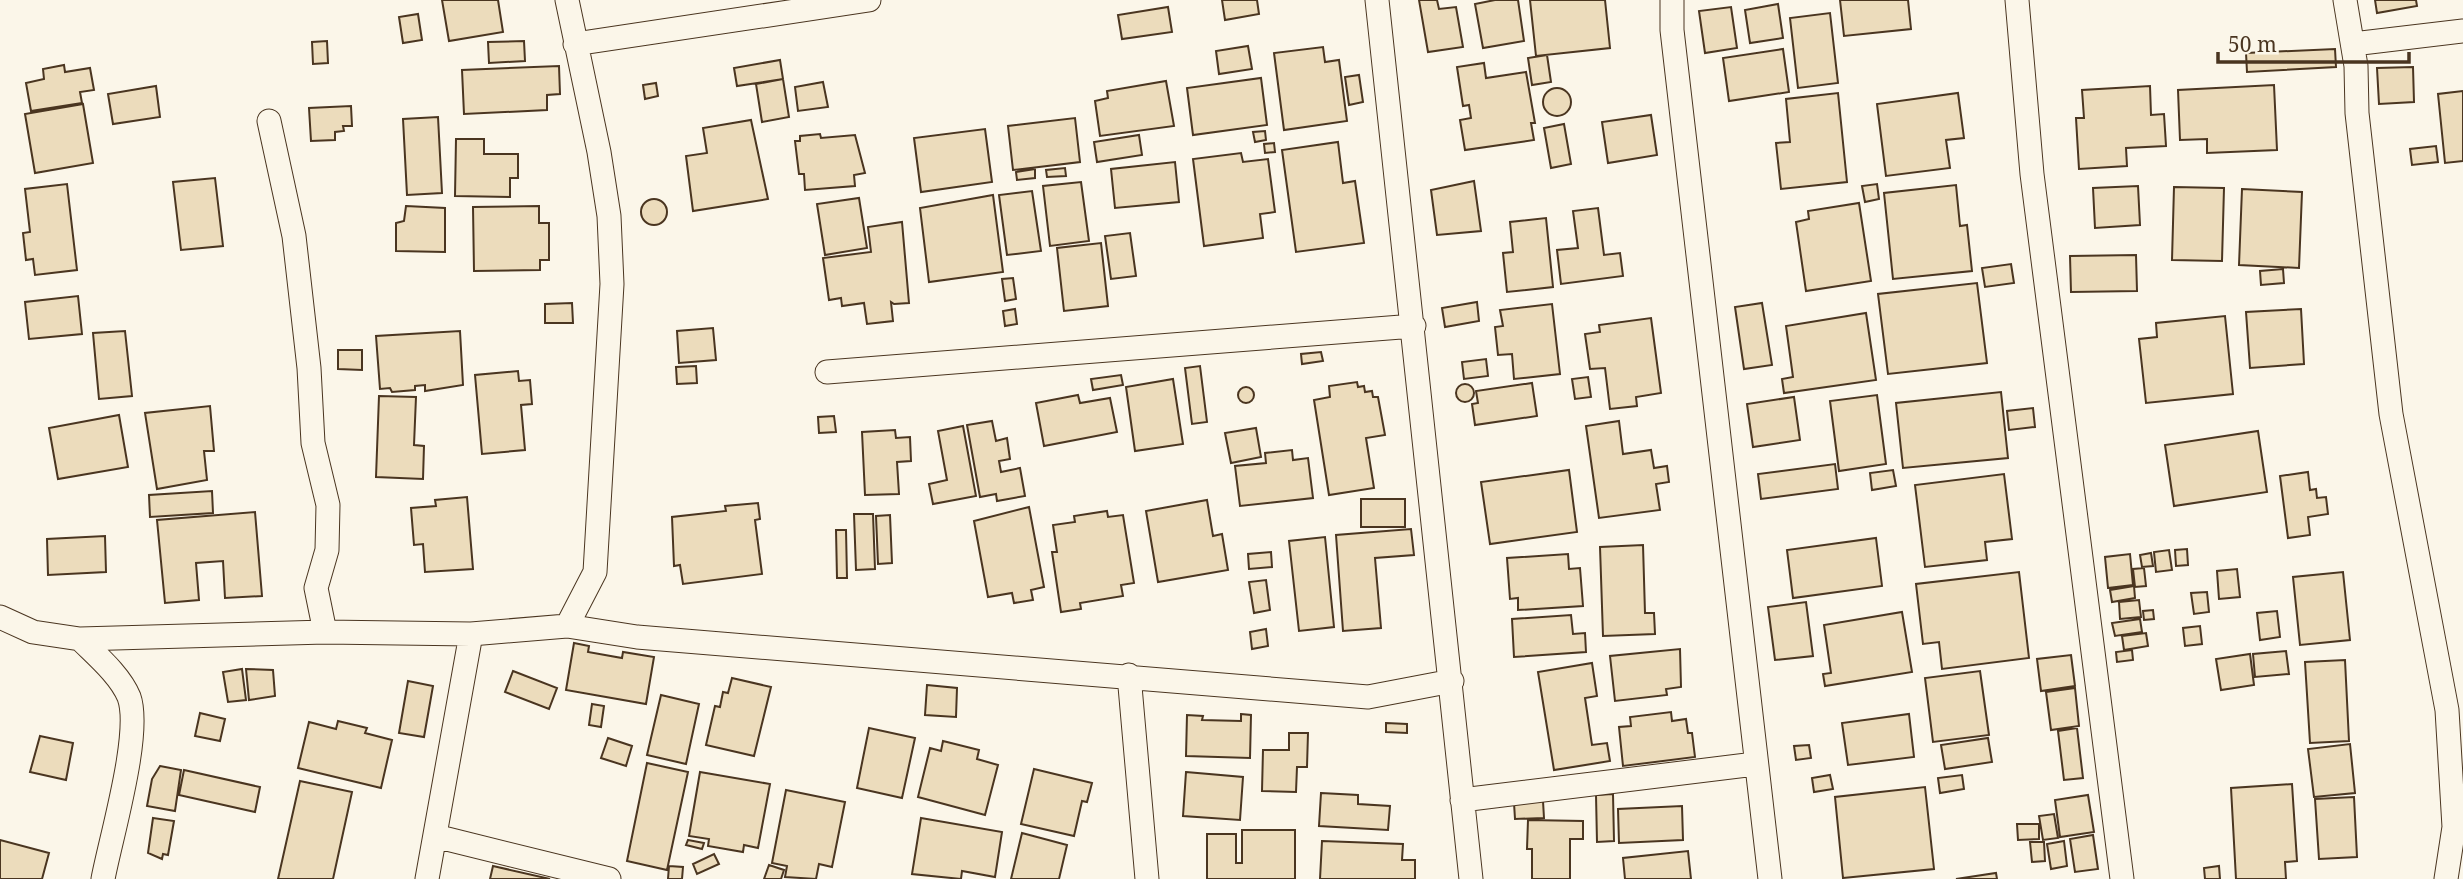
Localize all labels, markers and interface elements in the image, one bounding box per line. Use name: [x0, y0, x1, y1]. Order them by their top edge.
scale bar: [2218, 21, 2409, 65]
text: 50 m: [2228, 30, 2277, 58]

